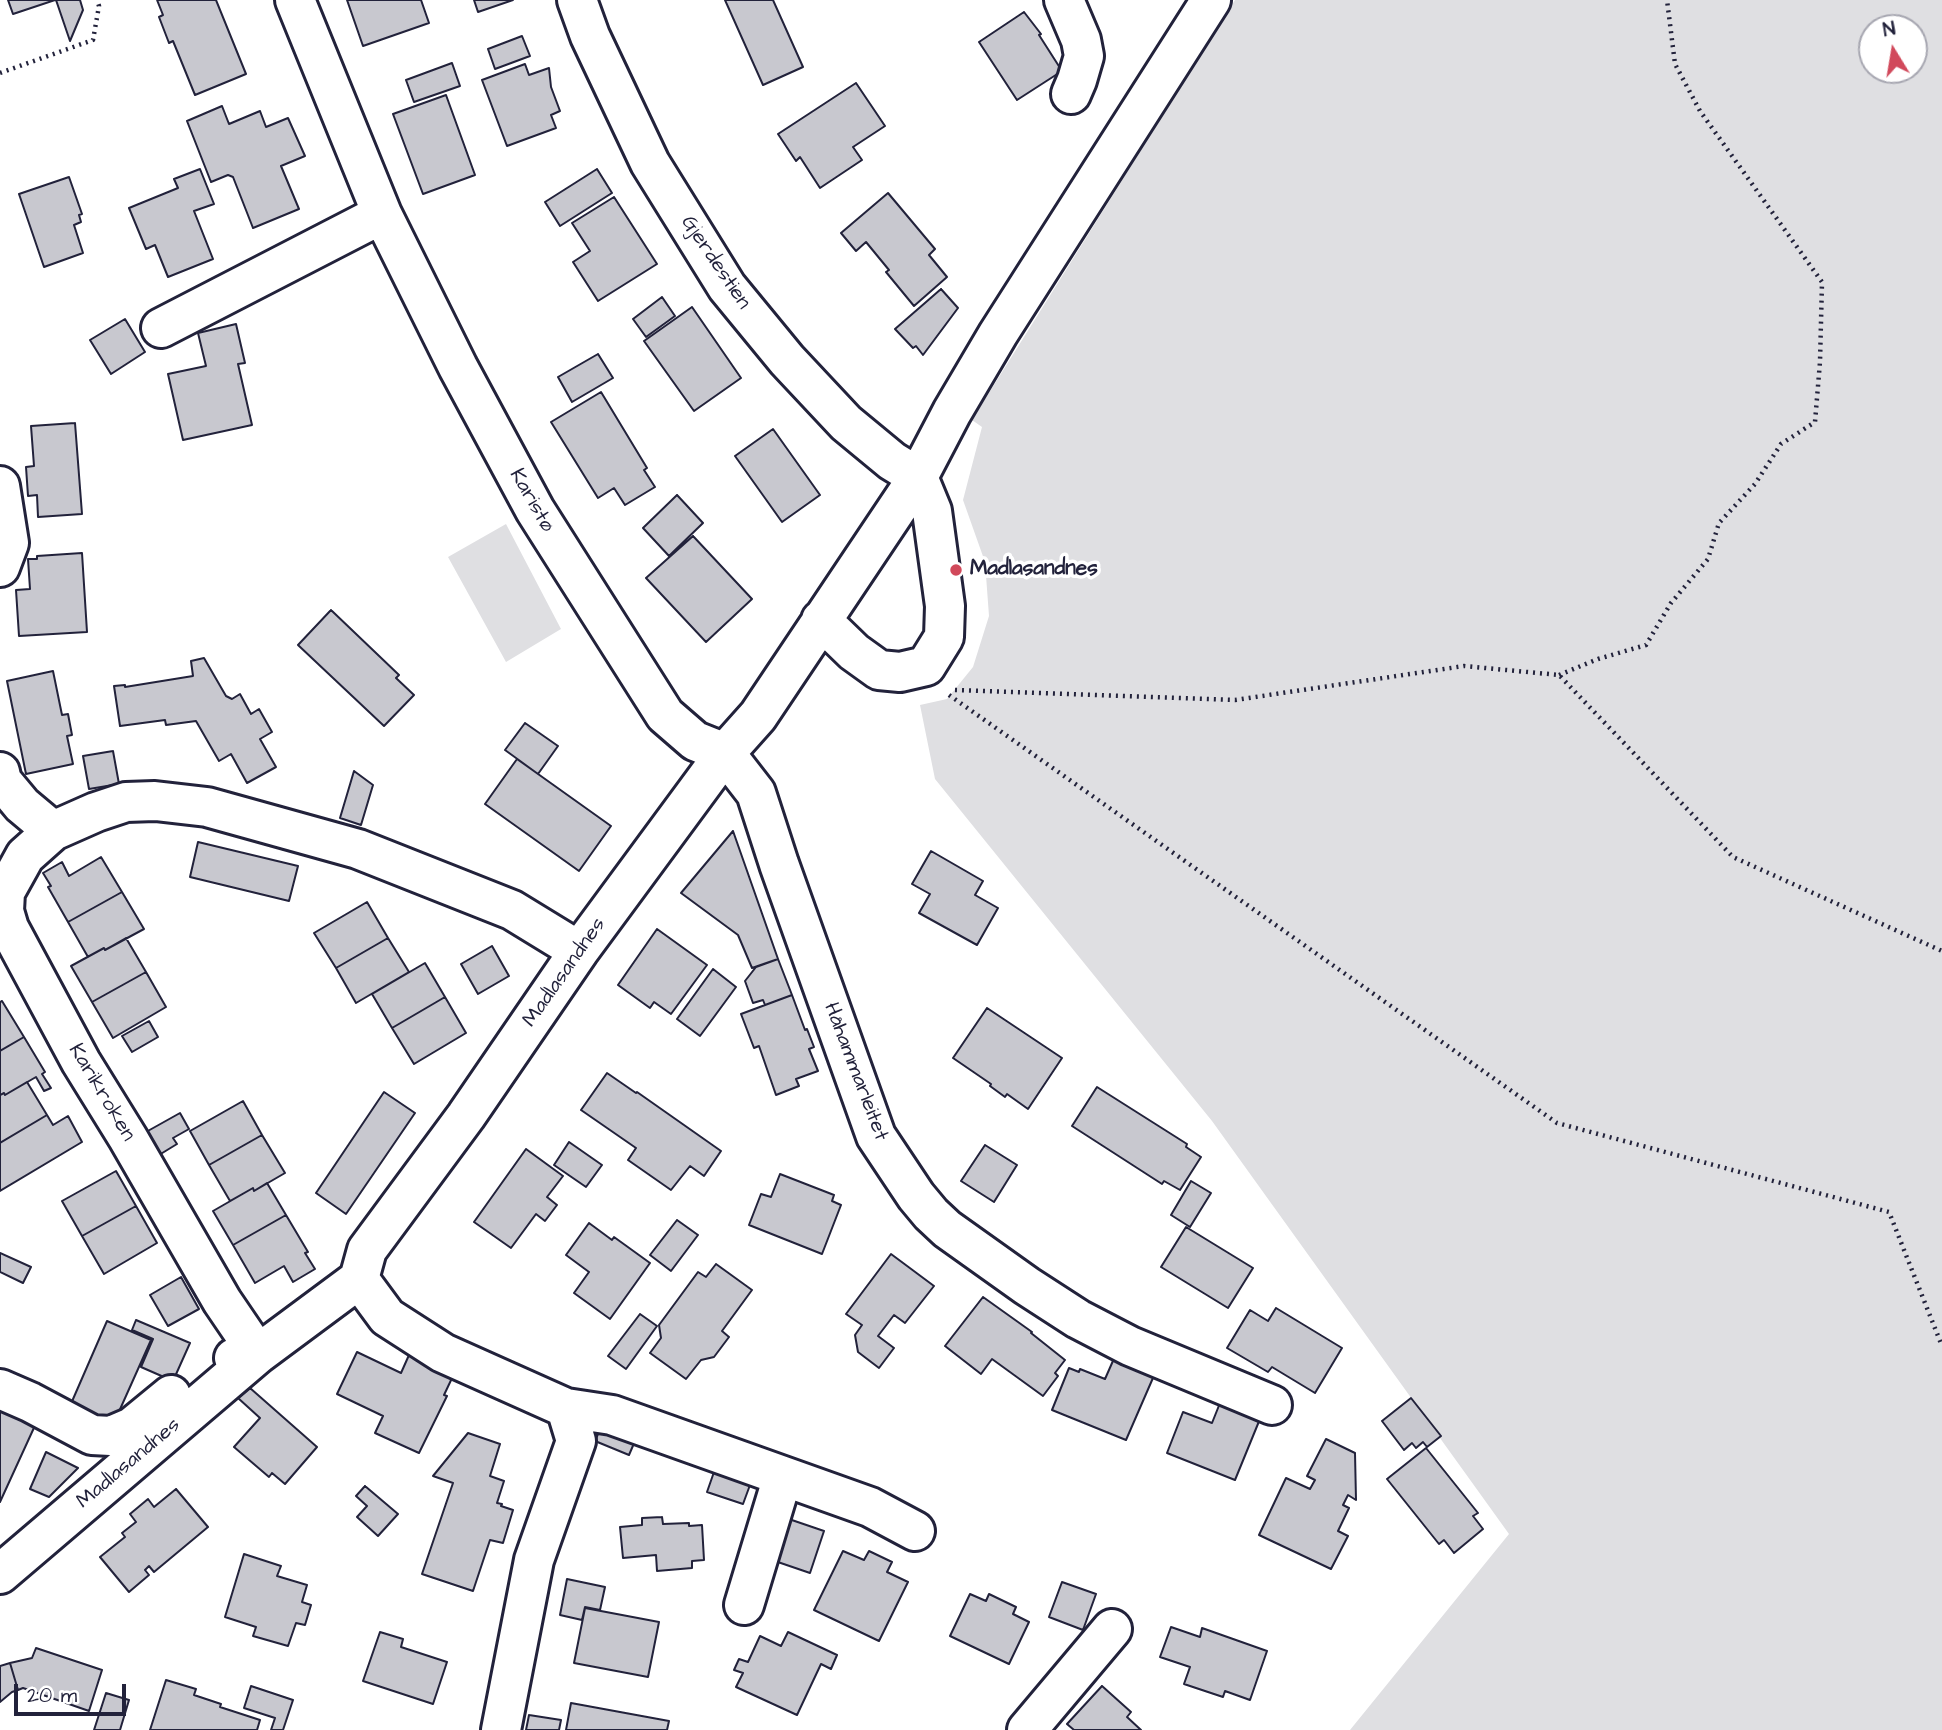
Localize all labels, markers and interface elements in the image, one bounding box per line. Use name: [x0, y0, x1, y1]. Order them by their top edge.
north arrow: [1858, 14, 1928, 84]
text: N: [1881, 15, 1898, 44]
street label: Gjerdestien: [675, 211, 755, 315]
street label: Karistø: [503, 465, 559, 537]
place label: Madlasandnes: [970, 557, 1098, 583]
marker: Madlasandnes: [948, 562, 964, 578]
street label: Madlasandnes: [518, 913, 612, 1033]
street label: Håhammarleitet: [817, 1000, 893, 1144]
street label: Karikroken: [62, 1040, 140, 1146]
street label: Madlasandnes: [72, 1413, 186, 1515]
scale bar: [18, 1670, 130, 1714]
text: 20 m: [27, 1681, 77, 1710]

